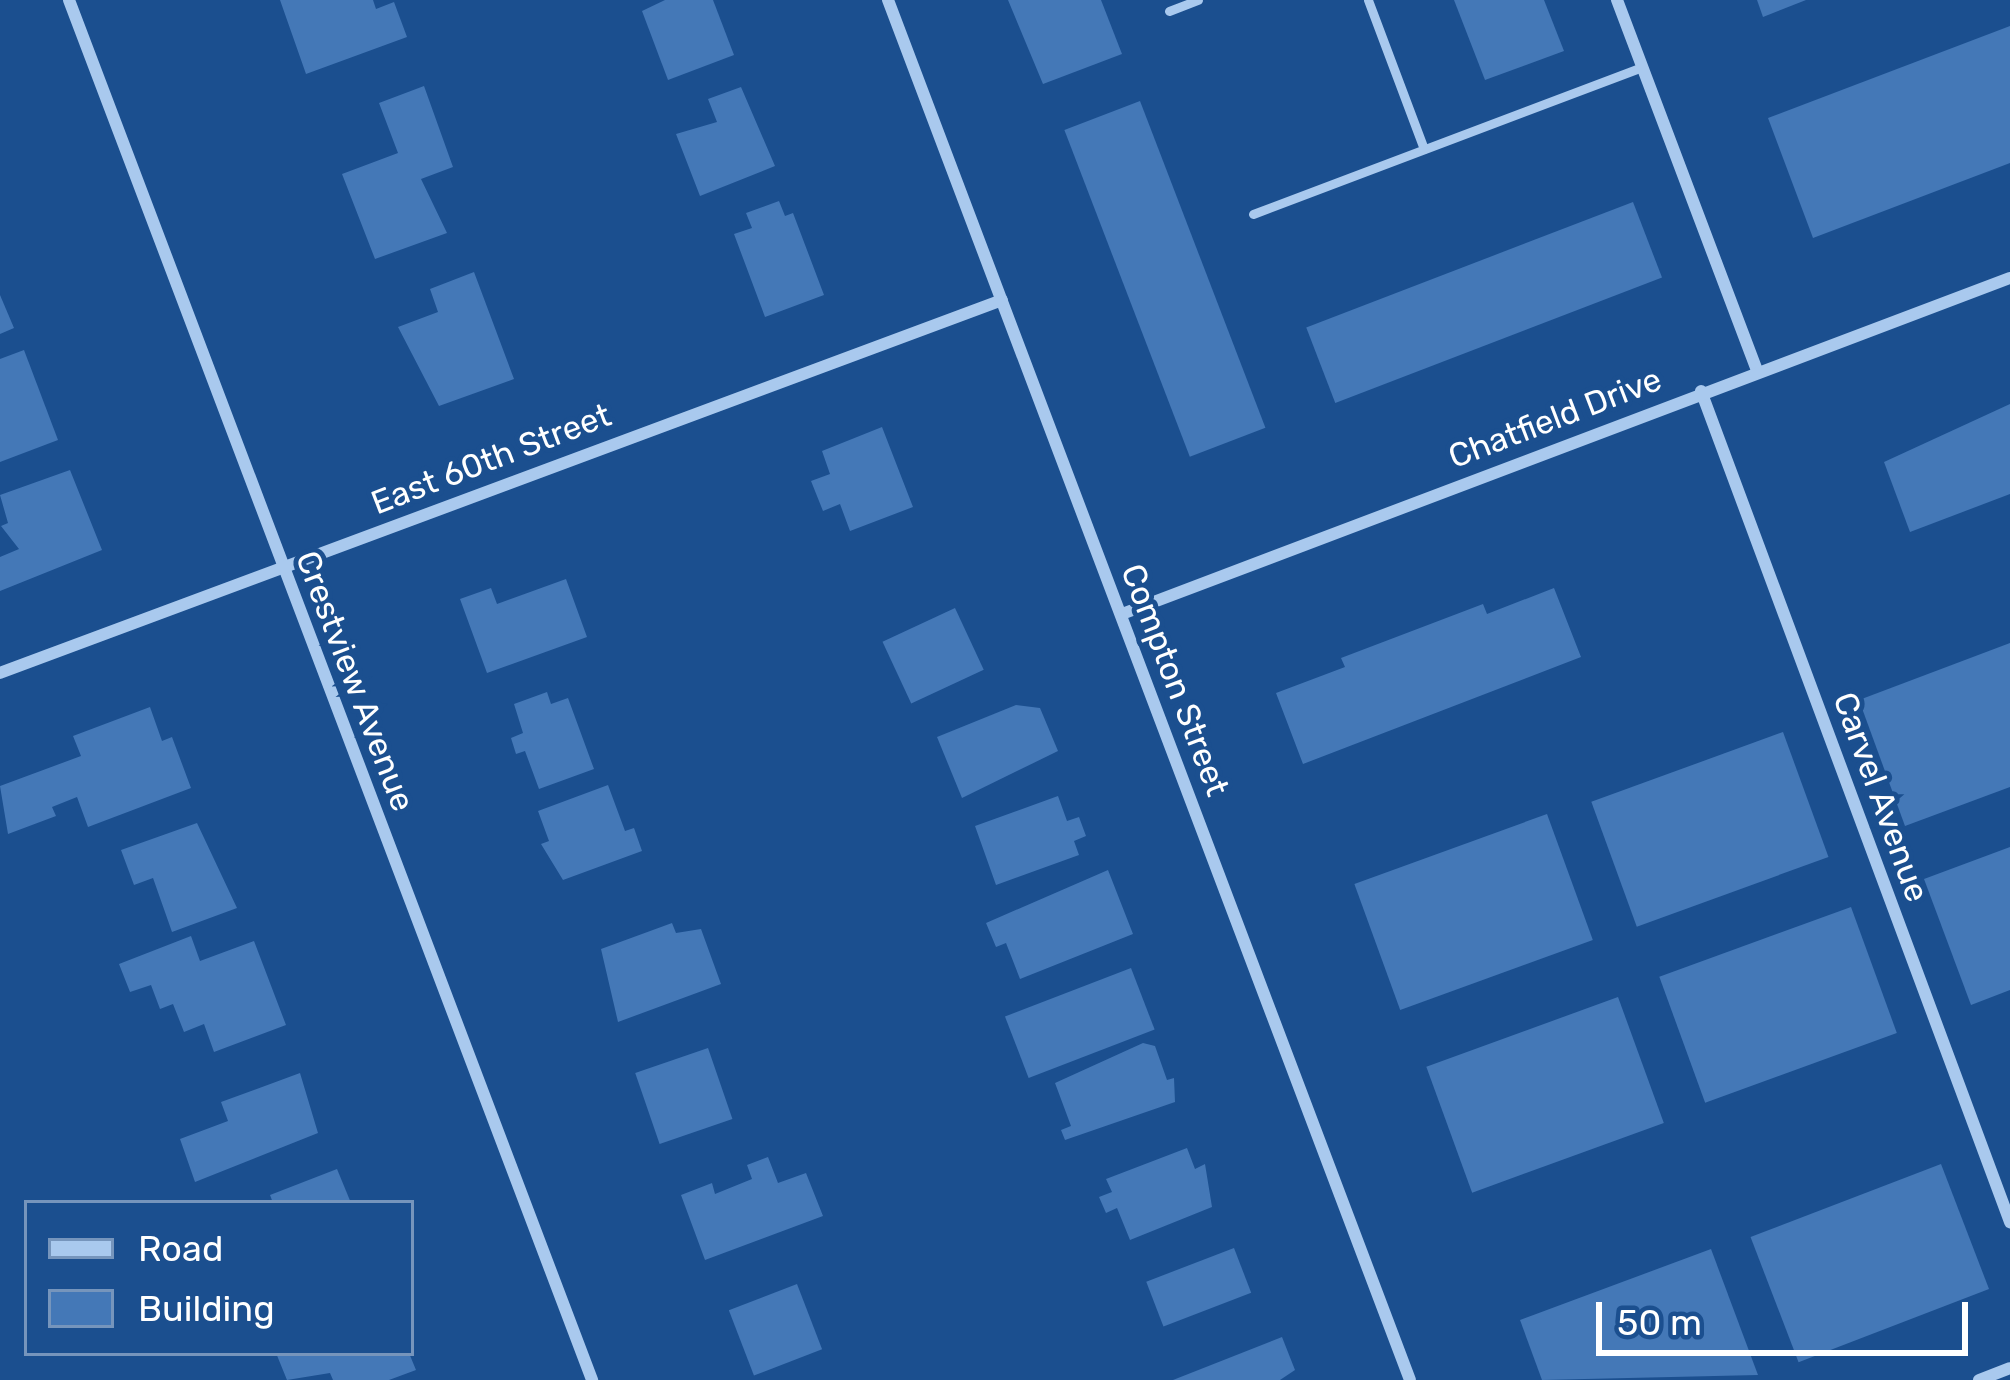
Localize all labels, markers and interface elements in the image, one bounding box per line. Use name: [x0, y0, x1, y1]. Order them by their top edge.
street label: Chatfield Drive: [1443, 359, 1667, 477]
street label: East 60th Street: [366, 395, 616, 523]
street label: Crestview Avenue: [287, 545, 423, 817]
street label: Compton Street: [1113, 559, 1237, 801]
street label: Carvel Avenue: [1825, 687, 1937, 907]
legend: [24, 1200, 414, 1356]
text: Road: [138, 1227, 223, 1270]
scale bar: [1602, 1278, 1974, 1352]
text: Building: [138, 1287, 275, 1330]
text: 50 m: [1617, 1301, 1702, 1344]

